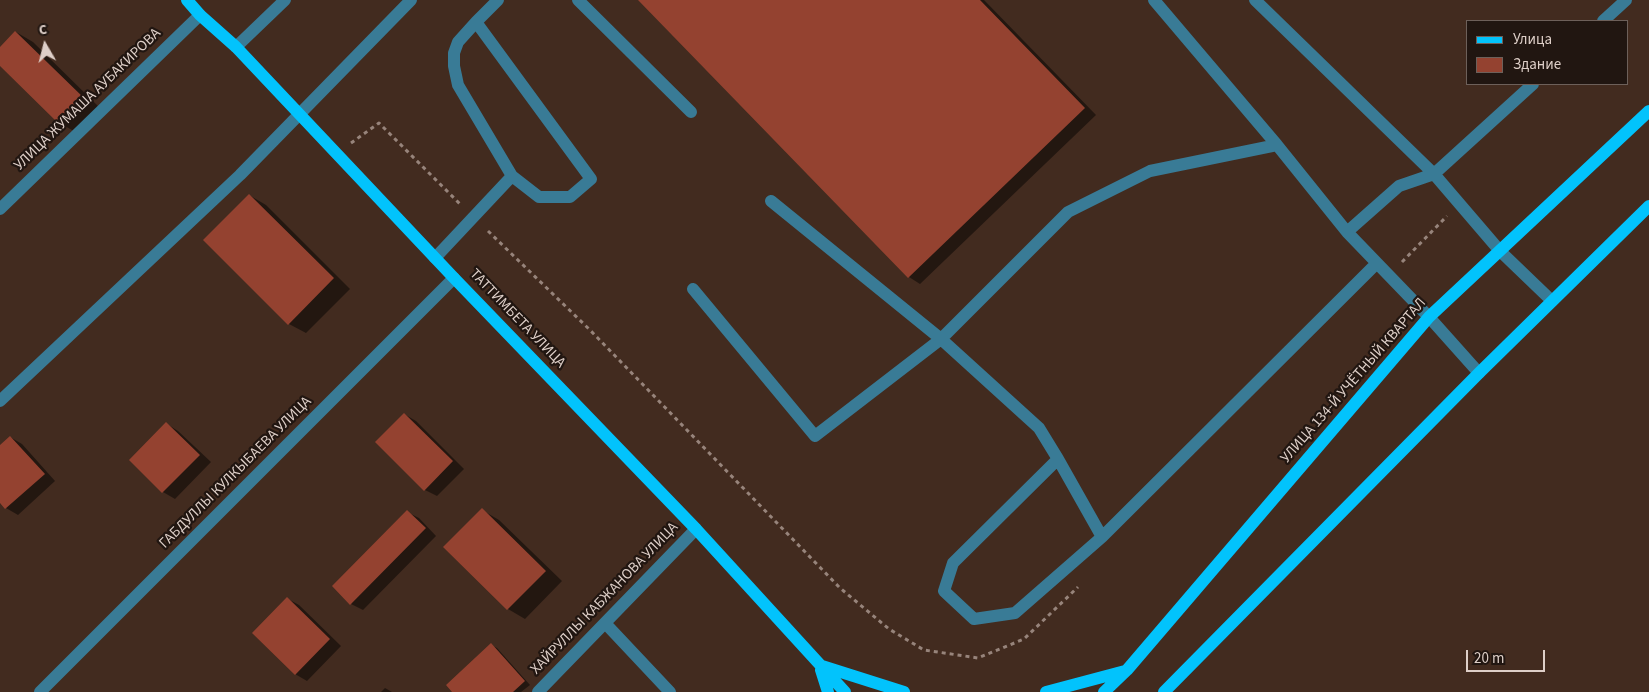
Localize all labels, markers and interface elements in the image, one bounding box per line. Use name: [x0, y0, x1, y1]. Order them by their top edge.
north arrow: [20, 20, 70, 70]
text: С: [37, 20, 48, 41]
legend: [1466, 20, 1629, 85]
street label: УЛИЦА ЖУМАША АУБАКИРОВА: [11, 25, 165, 175]
text: Улица: [1513, 29, 1552, 50]
text: Здание: [1513, 54, 1561, 75]
street label: ТАТТИМБЕТА УЛИЦА: [465, 266, 569, 372]
street label: УЛИЦА 134-Й УЧЁТНЫЙ КВАРТАЛ: [1277, 295, 1431, 467]
street label: ГАБДУЛЛЫ КУЛКЫБАЕВА УЛИЦА: [156, 393, 316, 553]
street label: ХАЙРУЛЛЫ КАБЖАНОВА УЛИЦА: [528, 519, 682, 679]
scale bar: [1469, 640, 1548, 672]
text: 20 m: [1474, 648, 1504, 669]

